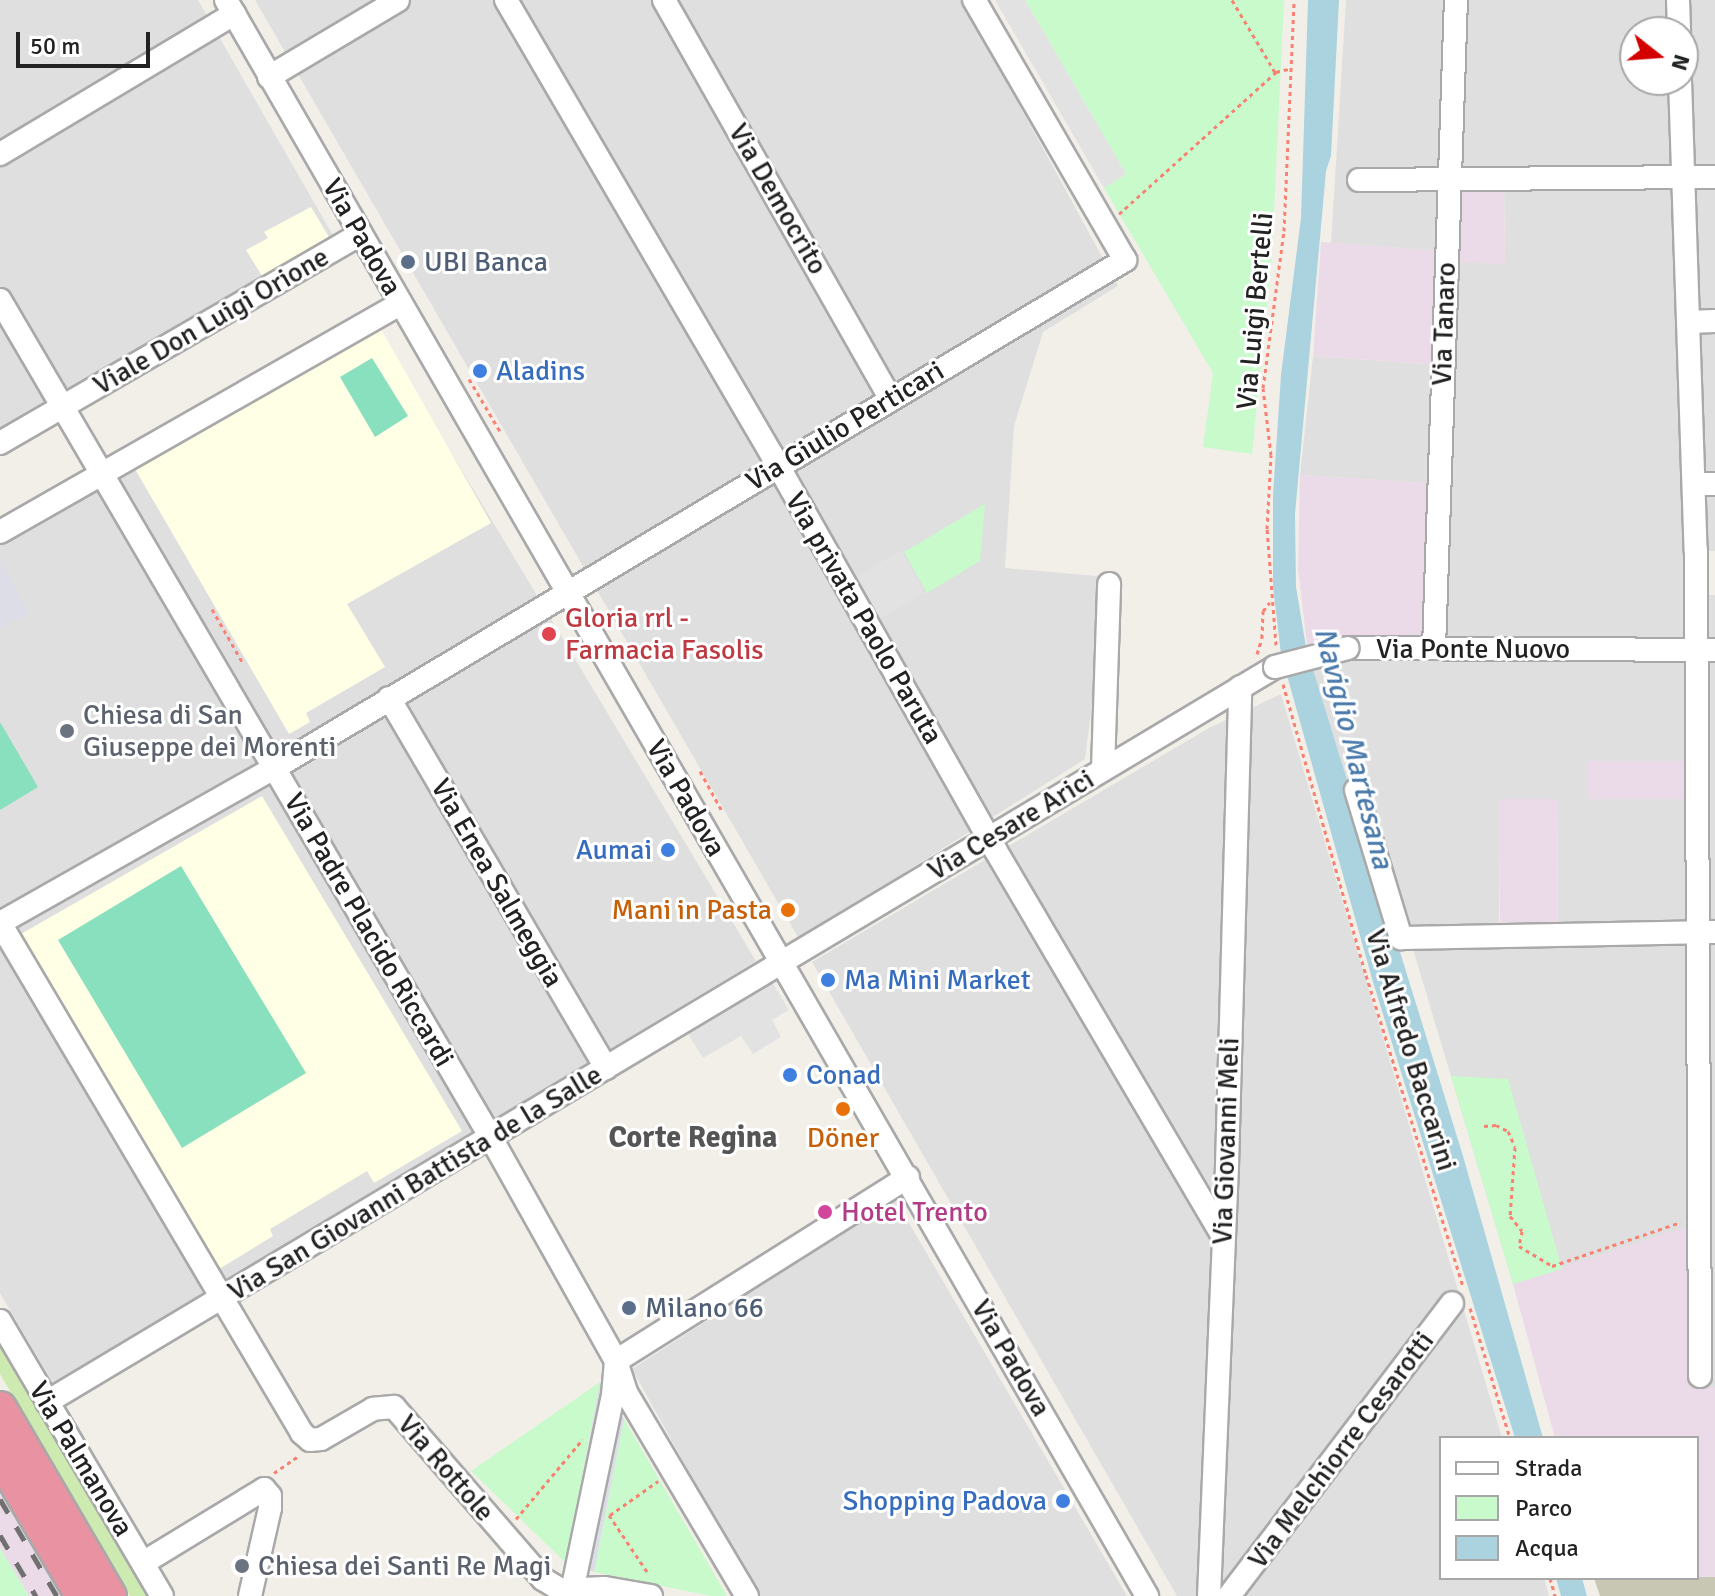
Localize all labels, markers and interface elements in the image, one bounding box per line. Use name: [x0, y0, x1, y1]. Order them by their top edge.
scale bar: [20, 16, 154, 66]
north arrow: [1619, 16, 1699, 96]
text: 50 m: [30, 31, 80, 61]
text: N: [1665, 51, 1696, 74]
street label: Via Democrito: [721, 118, 835, 280]
street label: Via Padova: [315, 173, 409, 301]
street label: Via Luigi Bertelli: [1230, 211, 1280, 411]
street label: Viale Don Luigi Orione: [87, 240, 335, 402]
place label: UBI Banca: [424, 245, 548, 279]
marker: UBI Banca: [399, 253, 417, 271]
street label: Via Tanaro: [1425, 262, 1463, 386]
place label: Aladins: [496, 354, 585, 388]
street label: Via Giulio Perticari: [740, 354, 950, 498]
marker: Aladins: [471, 362, 489, 380]
street label: Via privata Paolo Paruta: [778, 486, 950, 750]
place label: Gloria rrl - Farmacia Fasolis: [565, 601, 764, 667]
water label: Naviglio Martesana: [1306, 624, 1400, 872]
marker: Gloria rrl - Farmacia Fasolis: [540, 625, 558, 643]
street label: Via Ponte Nuovo: [1376, 632, 1570, 666]
place label: Chiesa di San Giuseppe dei Morenti: [83, 698, 336, 764]
marker: Chiesa di San Giuseppe dei Morenti: [58, 722, 76, 740]
street label: Via Padova: [639, 734, 733, 862]
street label: Via Cesare Arici: [922, 762, 1100, 888]
street label: Via Enea Salmeggia: [424, 773, 570, 993]
street label: Via Padre Placido Riccardi: [277, 787, 461, 1073]
place label: Aumai: [576, 833, 652, 867]
marker: Aumai: [659, 841, 677, 859]
place label: Mani in Pasta: [611, 893, 772, 927]
marker: Mani in Pasta: [779, 901, 797, 919]
street label: Via Alfredo Baccarini: [1358, 925, 1464, 1175]
place label: Ma Mini Market: [844, 963, 1031, 997]
marker: Ma Mini Market: [819, 971, 837, 989]
street label: Via Giovanni Meli: [1206, 1037, 1246, 1245]
street label: Via San Giovanni Battista de la Salle: [222, 1058, 608, 1308]
place label: Conad: [806, 1058, 881, 1092]
marker: Conad: [781, 1066, 799, 1084]
marker: Döner: [834, 1100, 852, 1118]
district label: Corte Regina: [609, 1120, 777, 1156]
place label: Döner: [807, 1121, 879, 1155]
place label: Hotel Trento: [841, 1195, 988, 1229]
marker: Hotel Trento: [816, 1203, 834, 1221]
place label: Milano 66: [645, 1291, 764, 1325]
street label: Via Padova: [964, 1294, 1058, 1422]
marker: Milano 66: [620, 1299, 638, 1317]
street label: Via Melchiorre Cesarotti: [1241, 1325, 1441, 1575]
street label: Via Palmanova: [22, 1375, 140, 1543]
street label: Via Rottole: [390, 1408, 502, 1528]
legend: [1439, 1436, 1699, 1580]
text: Strada: [1515, 1453, 1582, 1483]
place label: Shopping Padova: [843, 1484, 1047, 1518]
marker: Shopping Padova: [1054, 1492, 1072, 1510]
text: Parco: [1515, 1493, 1572, 1523]
text: Acqua: [1515, 1533, 1579, 1563]
place label: Chiesa dei Santi Re Magi: [258, 1549, 551, 1583]
marker: Chiesa dei Santi Re Magi: [233, 1557, 251, 1575]

